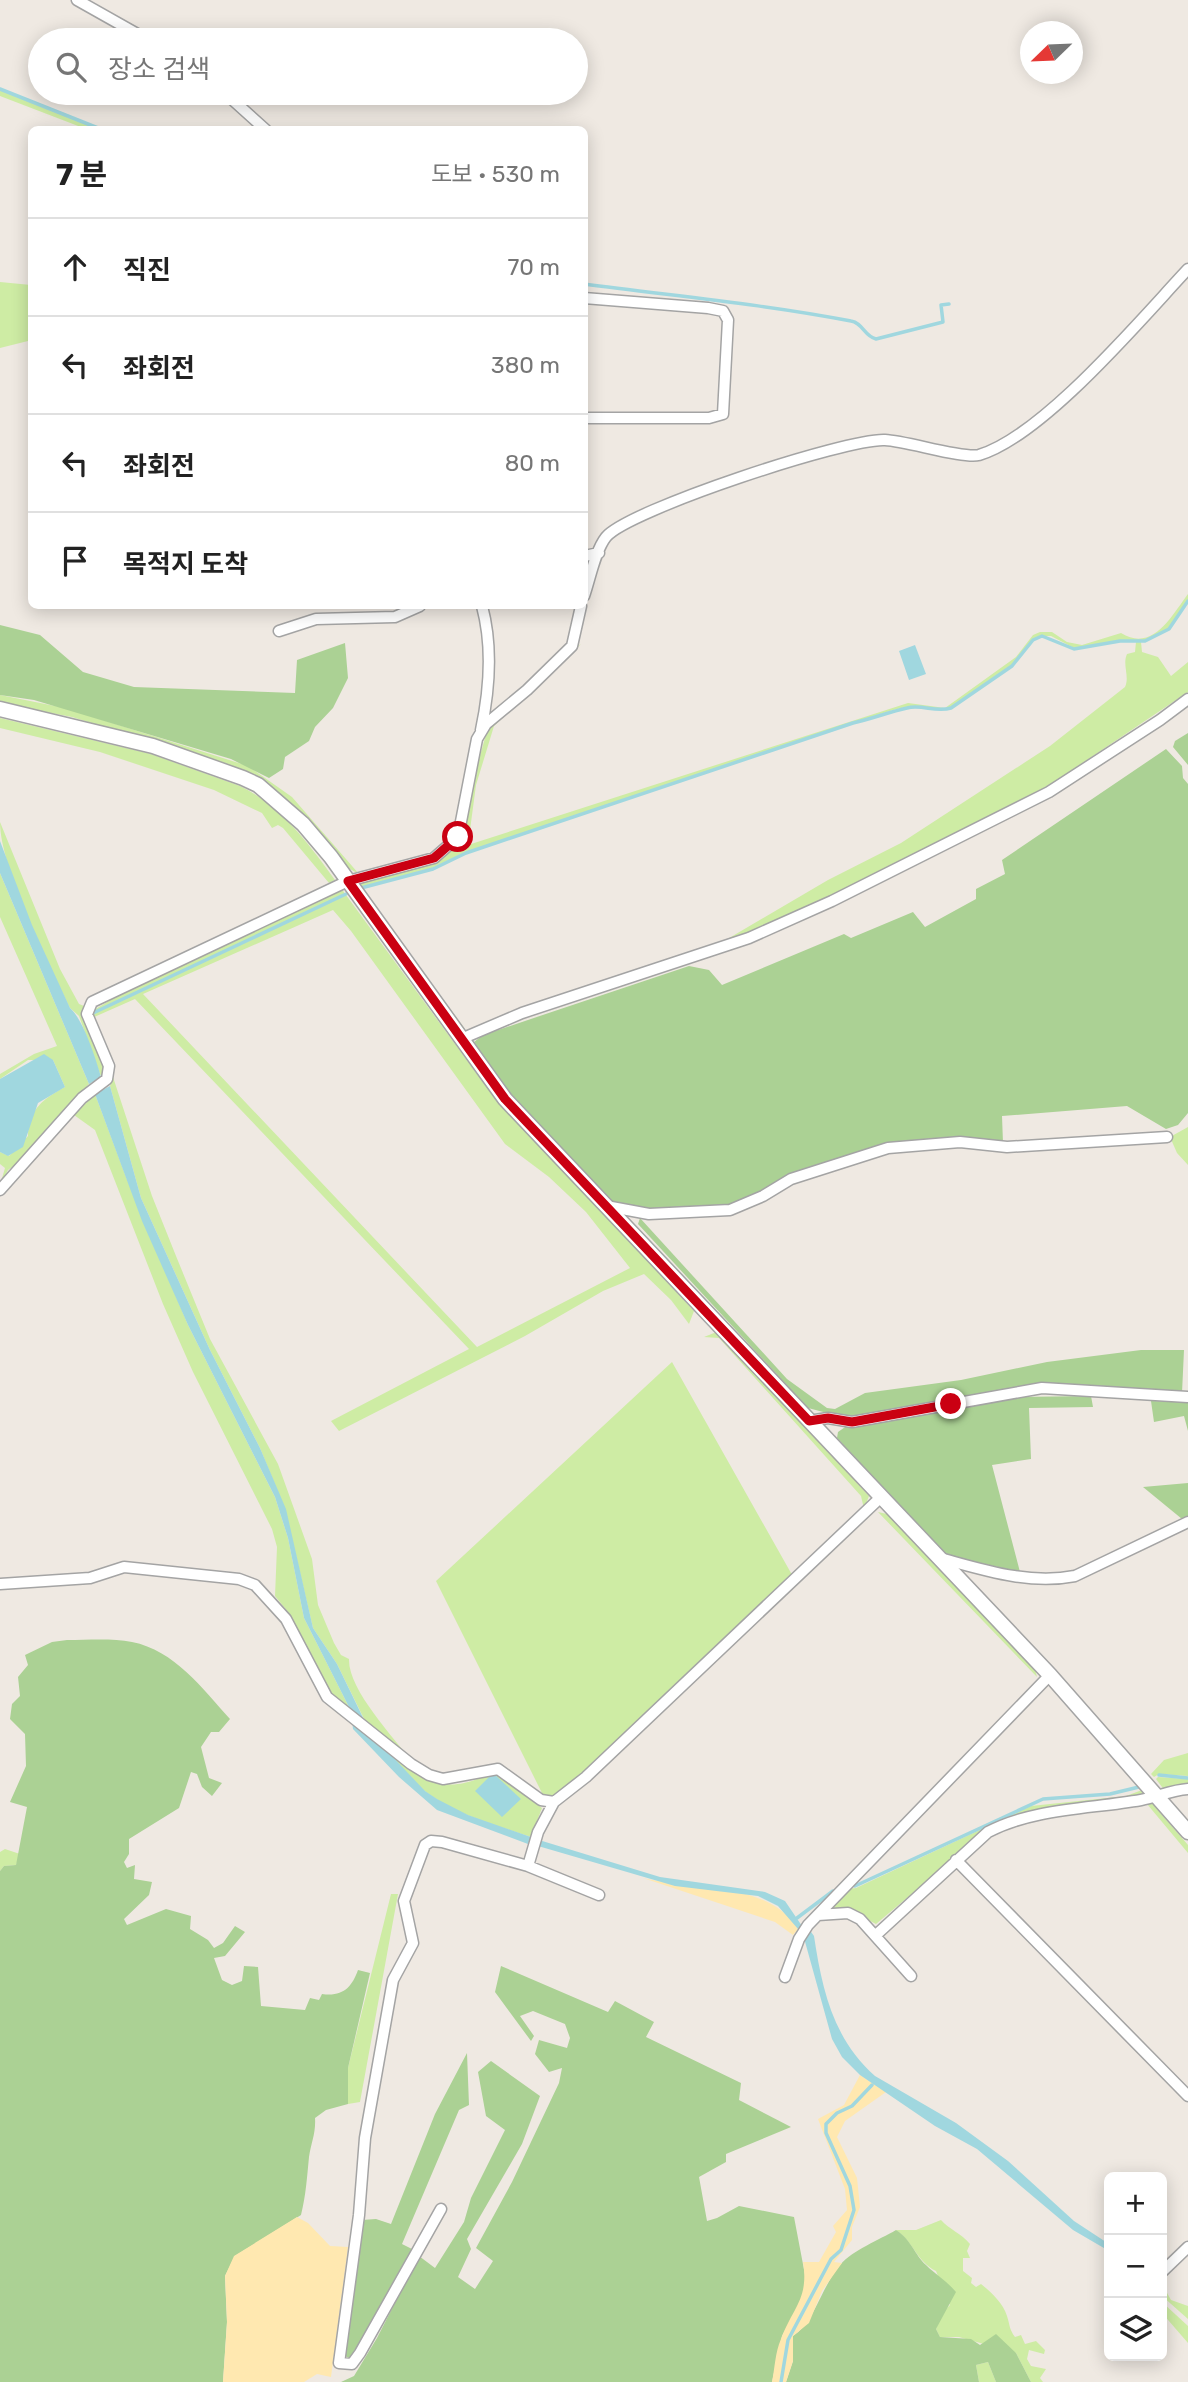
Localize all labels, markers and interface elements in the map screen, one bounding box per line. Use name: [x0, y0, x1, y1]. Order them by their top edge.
north arrow: [1020, 21, 1083, 84]
search box: [28, 28, 588, 105]
icon: search: [52, 48, 90, 86]
text: 장소 검색: [108, 54, 210, 85]
text: 7 분: [56, 157, 107, 193]
text: 도보 · 530 m: [431, 160, 560, 188]
icon: ahead: [56, 248, 94, 286]
text: 70 m: [508, 253, 560, 281]
text: 직진: [123, 255, 171, 286]
icon: left: [56, 346, 94, 384]
text: 380 m: [491, 351, 560, 379]
text: 좌회전: [123, 353, 195, 384]
icon: left: [56, 444, 94, 482]
text: 80 m: [505, 449, 560, 477]
text: 좌회전: [123, 451, 195, 482]
icon: arrive: [56, 542, 94, 580]
text: 목적지 도착: [123, 549, 248, 580]
route start: [442, 821, 473, 852]
route end: [935, 1388, 966, 1419]
map controls: [1104, 2172, 1167, 2361]
button: +: [1104, 2172, 1167, 2235]
button: −: [1104, 2235, 1167, 2298]
button: layers: [1104, 2298, 1167, 2361]

